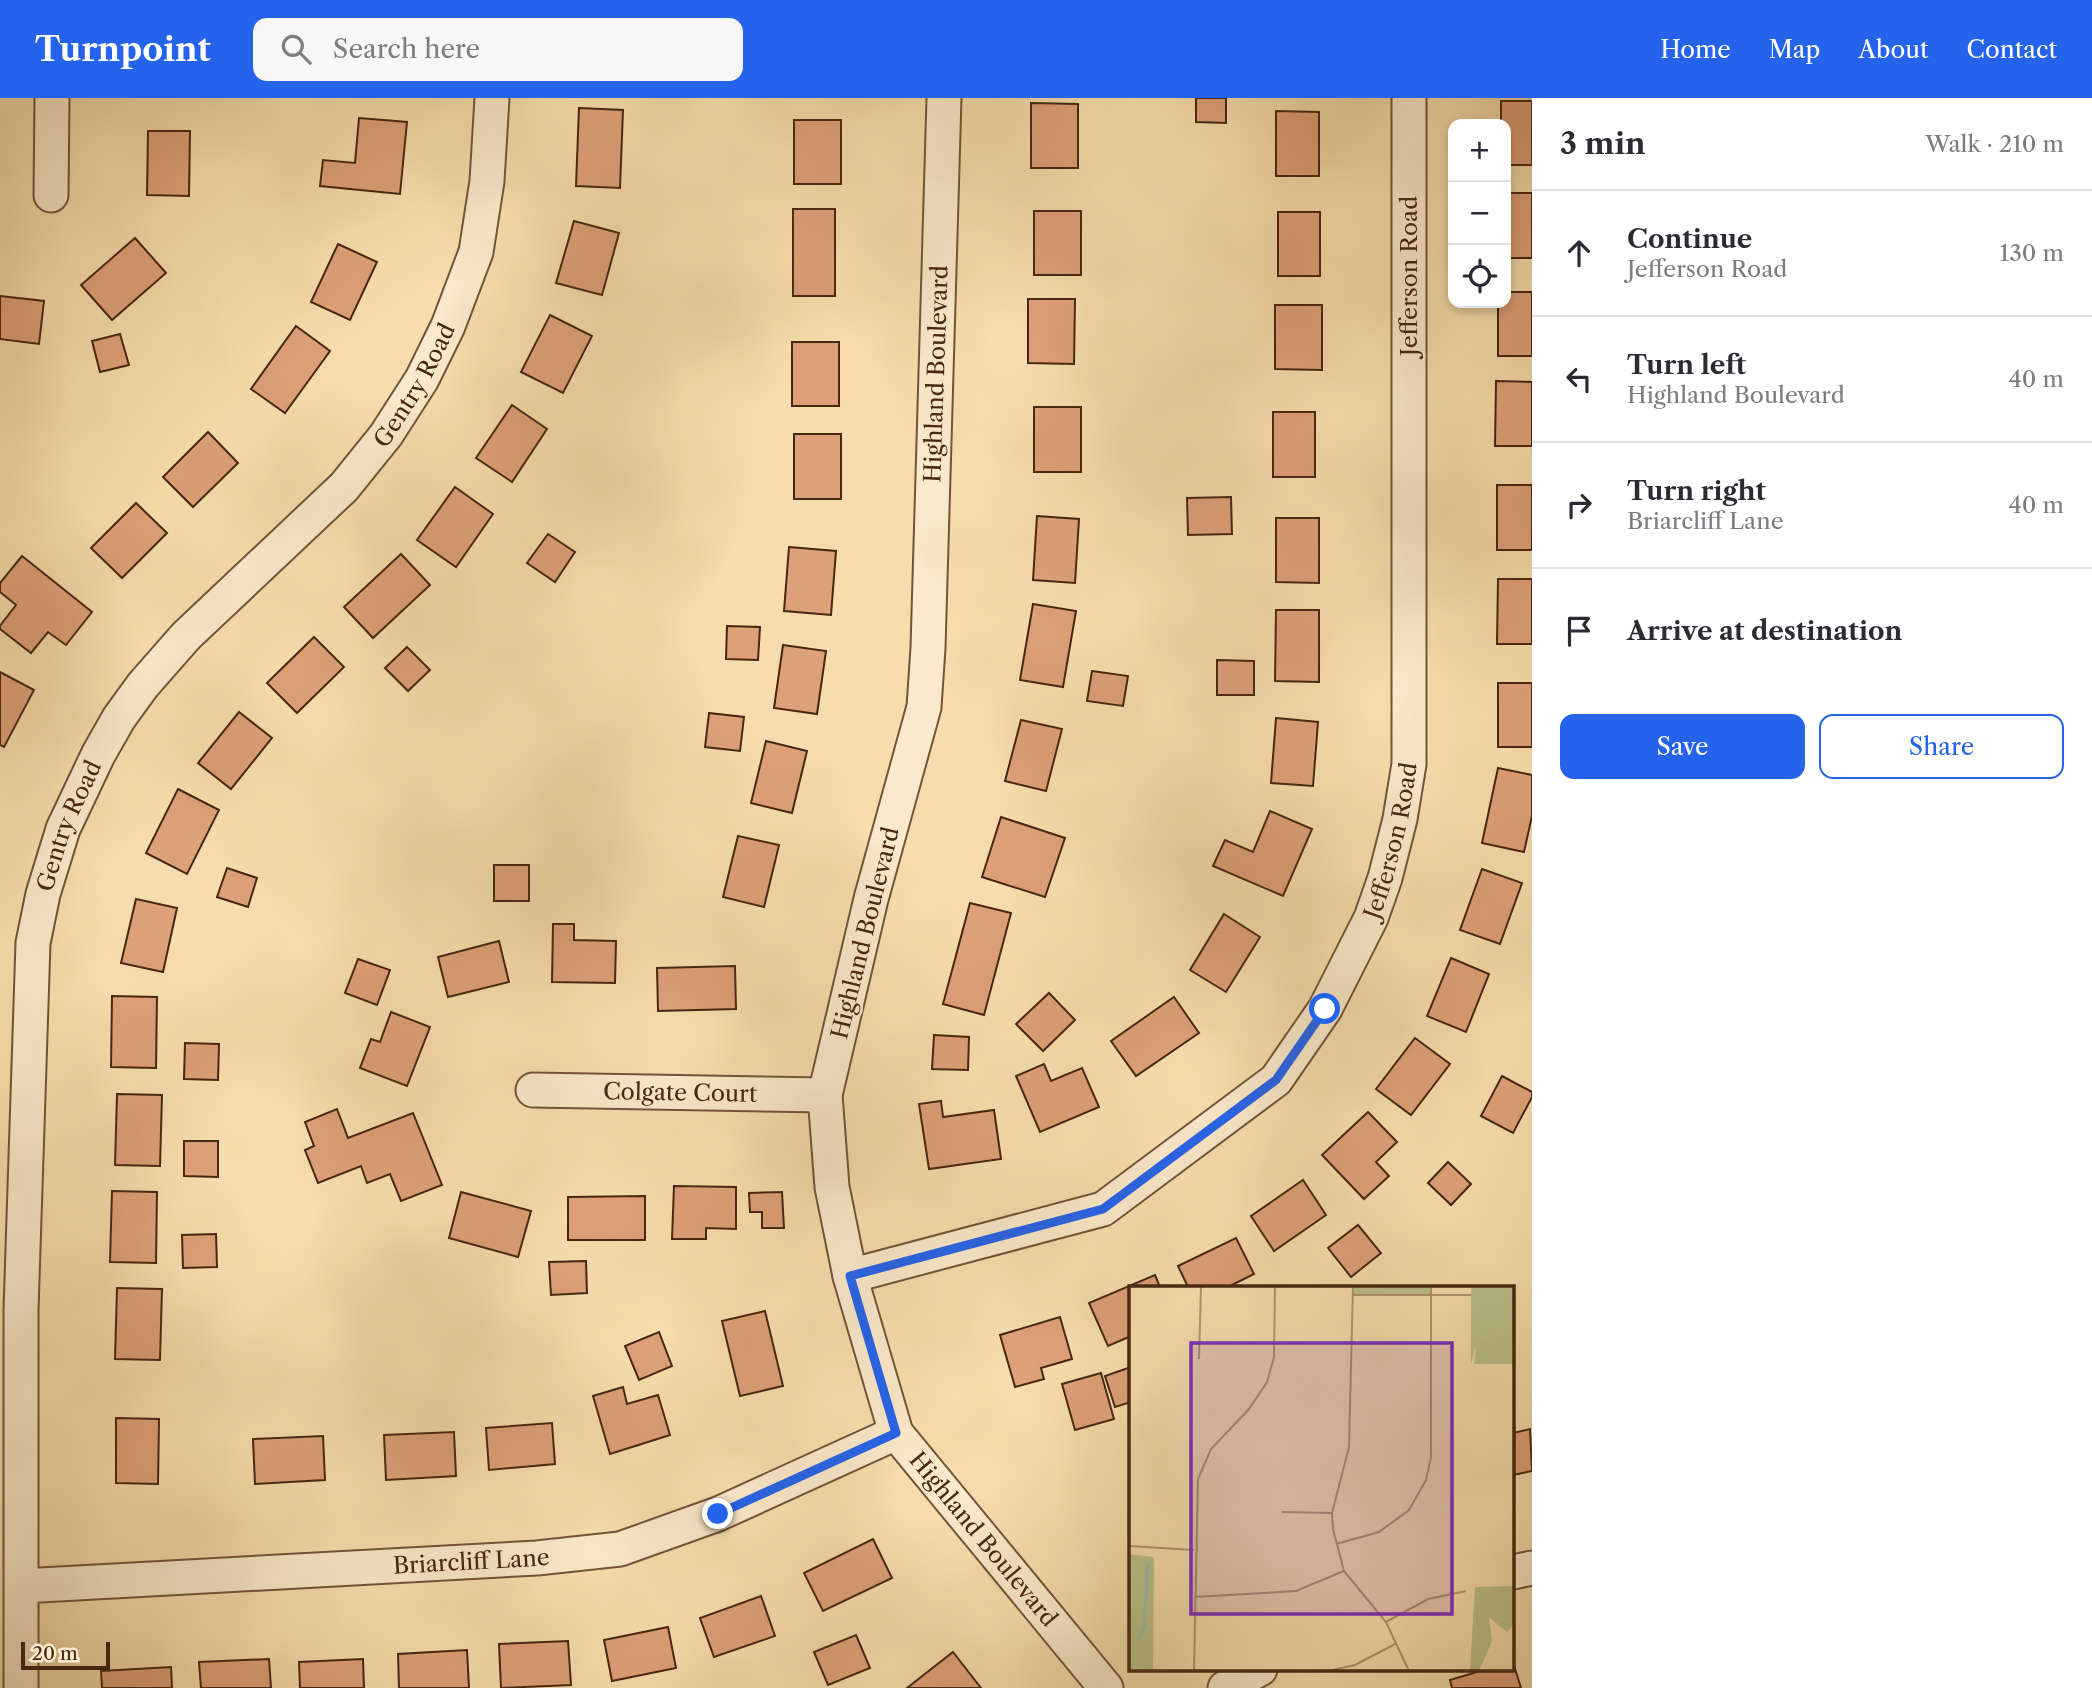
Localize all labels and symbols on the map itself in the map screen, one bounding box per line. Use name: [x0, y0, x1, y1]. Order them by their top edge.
street label: Jefferson Road: [1395, 196, 1423, 359]
street label: Highland Boulevard: [918, 265, 954, 483]
street label: Gentry Road: [368, 319, 461, 453]
street label: Gentry Road: [31, 756, 107, 895]
street label: Jefferson Road: [1357, 760, 1423, 925]
street label: Highland Boulevard: [825, 824, 905, 1042]
route start: [1309, 993, 1340, 1024]
street label: Colgate Court: [603, 1077, 757, 1108]
inset map: [1129, 1286, 1514, 1670]
street label: Highland Boulevard: [903, 1446, 1063, 1632]
route end: [702, 1498, 733, 1529]
street label: Briarcliff Lane: [392, 1543, 551, 1580]
scale bar: [21, 1639, 110, 1671]

